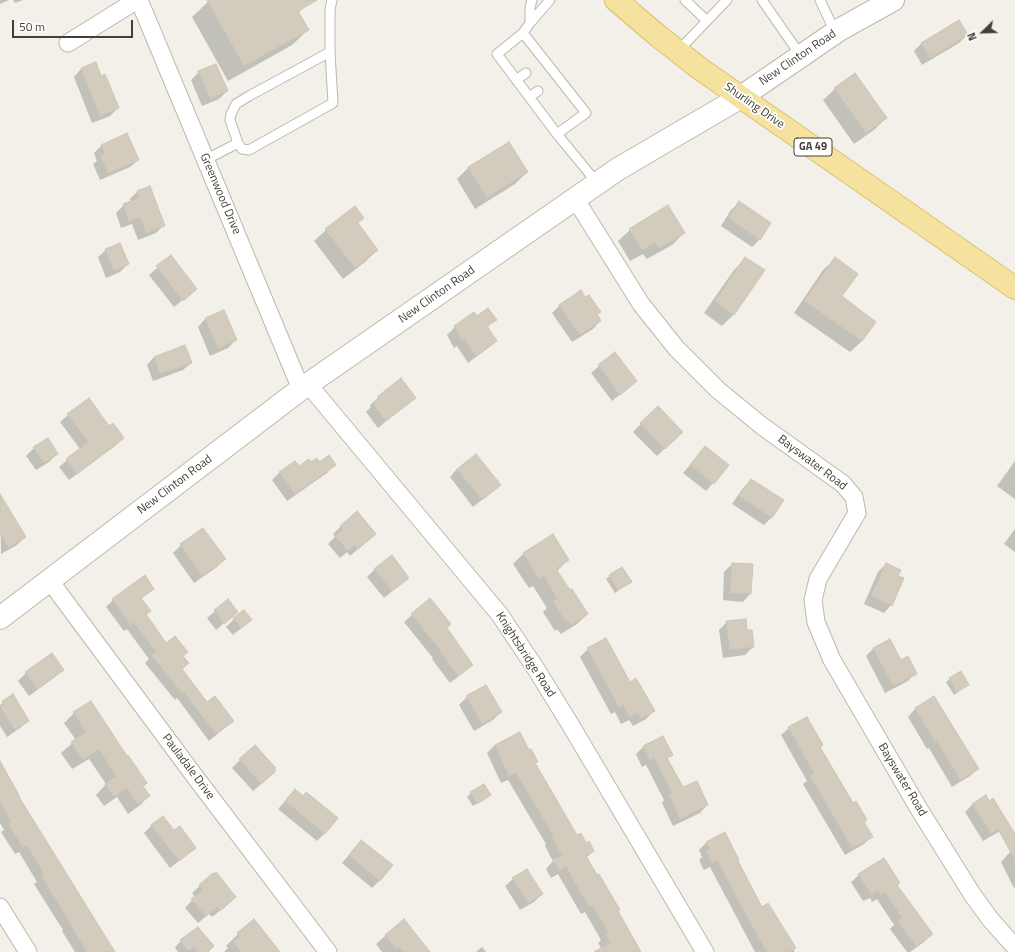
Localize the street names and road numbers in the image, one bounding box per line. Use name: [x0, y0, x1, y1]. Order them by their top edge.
street label: New Clinton Road: [757, 27, 839, 89]
street label: Shurling Drive: [721, 80, 787, 132]
road number: GA 49: [794, 138, 832, 156]
street label: Greenwood Drive: [196, 151, 244, 237]
street label: New Clinton Road: [396, 263, 478, 327]
street label: Bayswater Road: [775, 432, 849, 494]
street label: New Clinton Road: [135, 452, 215, 518]
street label: Knightsbridge Road: [492, 610, 558, 700]
street label: Pauladale Drive: [159, 731, 217, 803]
street label: Bayswater Road: [875, 741, 929, 819]

